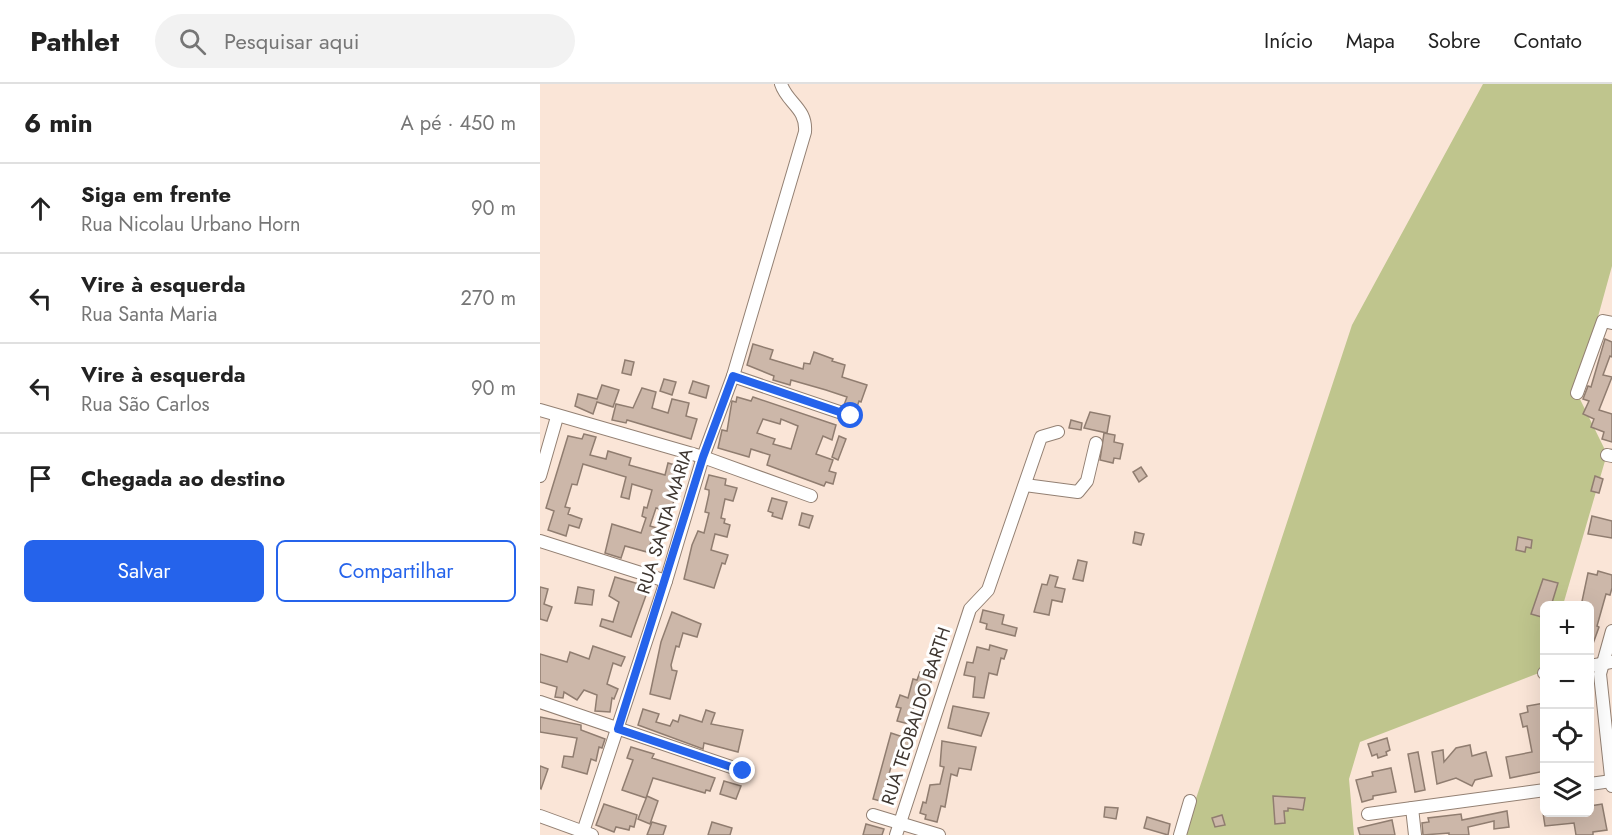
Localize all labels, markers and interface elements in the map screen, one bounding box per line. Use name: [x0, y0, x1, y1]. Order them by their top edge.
search box: [155, 14, 575, 68]
text: Pathlet: [30, 21, 119, 62]
icon: search: [176, 25, 209, 58]
text: Pesquisar aqui: [224, 25, 359, 57]
text: Início: [1264, 26, 1313, 56]
text: Mapa: [1346, 26, 1395, 56]
text: Sobre: [1428, 26, 1480, 56]
text: Contato: [1513, 26, 1582, 56]
text: 6 min: [24, 104, 93, 142]
text: A pé · 450 m: [401, 109, 516, 138]
text: Siga em frente: [81, 178, 231, 210]
icon: ahead: [24, 192, 57, 225]
text: 90 m: [471, 194, 516, 223]
text: Rua Nicolau Urbano Horn: [81, 210, 301, 239]
text: Vire à esquerda: [81, 268, 246, 300]
icon: left: [24, 282, 57, 315]
text: 270 m: [461, 284, 516, 313]
text: Rua Santa Maria: [81, 300, 217, 329]
text: Vire à esquerda: [81, 358, 246, 390]
icon: left: [24, 372, 57, 405]
text: 90 m: [471, 374, 516, 403]
text: Rua São Carlos: [81, 390, 210, 419]
route start: [837, 402, 863, 428]
street label: RUA SANTA MARIA: [630, 445, 700, 597]
icon: arrive: [24, 462, 57, 495]
text: Chegada ao destino: [81, 462, 285, 494]
button: Salvar: [24, 540, 264, 602]
button: Compartilhar: [276, 540, 516, 602]
map controls: [1540, 601, 1594, 817]
button: +: [1540, 601, 1594, 655]
street label: RUA TEOBALDO BARTH: [875, 624, 957, 808]
button: −: [1540, 655, 1594, 709]
button: locate: [1540, 709, 1594, 763]
route end: [729, 757, 755, 783]
button: layers: [1540, 763, 1594, 817]

